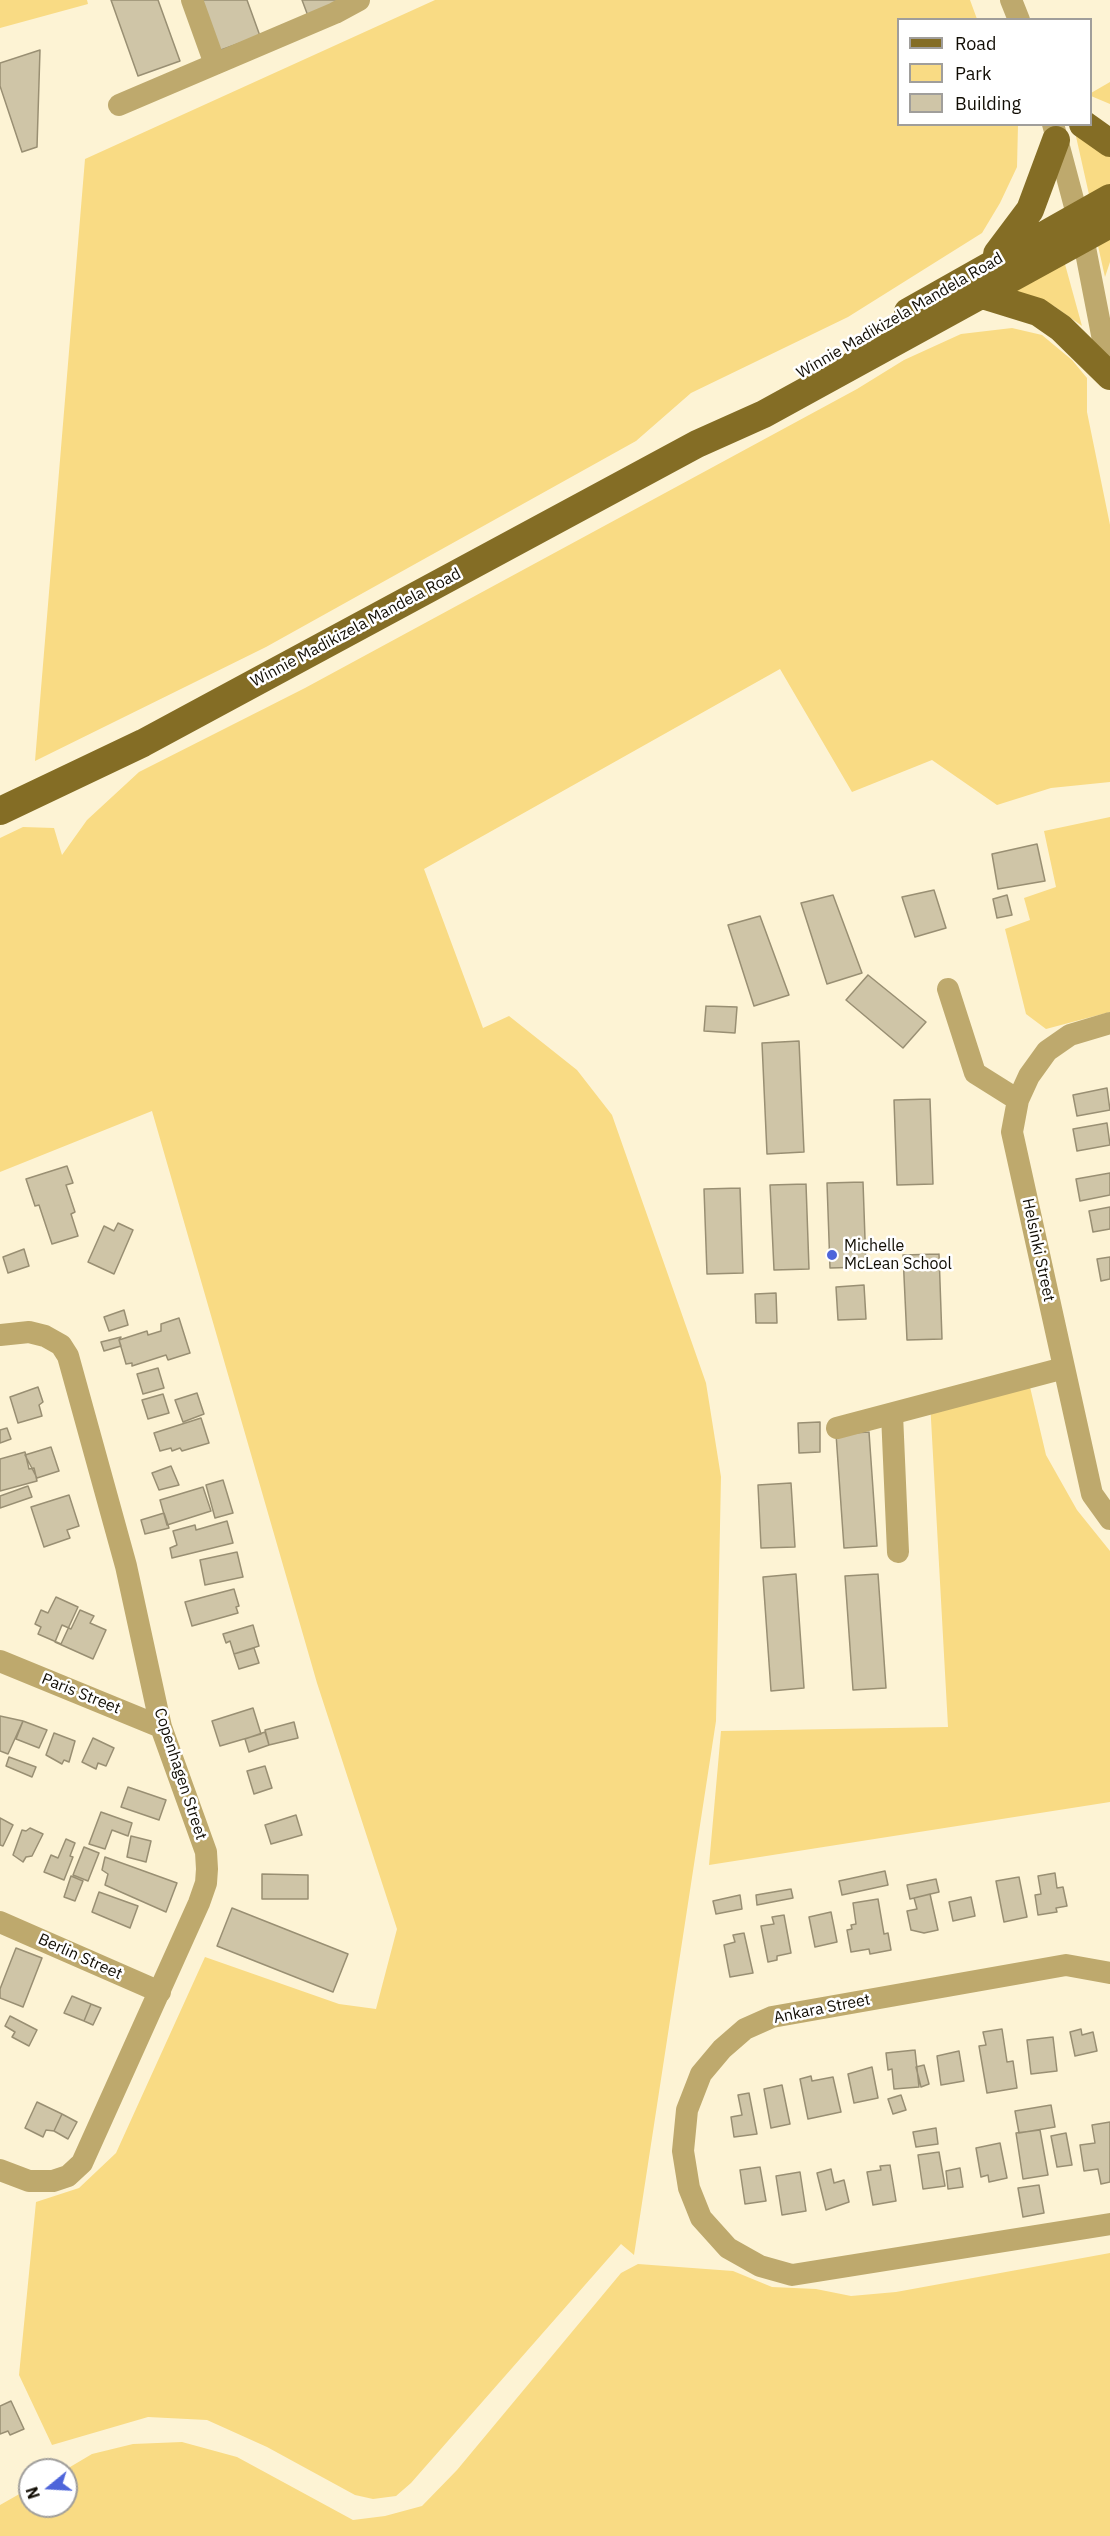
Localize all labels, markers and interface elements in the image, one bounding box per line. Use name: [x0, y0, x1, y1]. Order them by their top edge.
legend: [897, 18, 1092, 126]
text: Road: [955, 32, 996, 55]
text: Park: [955, 62, 991, 85]
text: Building: [955, 92, 1021, 115]
street label: Winnie Madikizela Mandela Road: [793, 249, 1007, 383]
street label: Winnie Madikizela Mandela Road: [248, 564, 464, 692]
street label: Helsinki Street: [1018, 1196, 1058, 1304]
place label: Michelle McLean School: [844, 1236, 952, 1274]
marker: Michelle McLean School: [825, 1248, 839, 1262]
street label: Paris Street: [39, 1669, 123, 1719]
street label: Copenhagen Street: [150, 1706, 210, 1842]
street label: Berlin Street: [35, 1930, 125, 1984]
street label: Ankara Street: [772, 1990, 872, 2028]
north arrow: [18, 2458, 78, 2518]
text: N: [21, 2484, 44, 2502]

